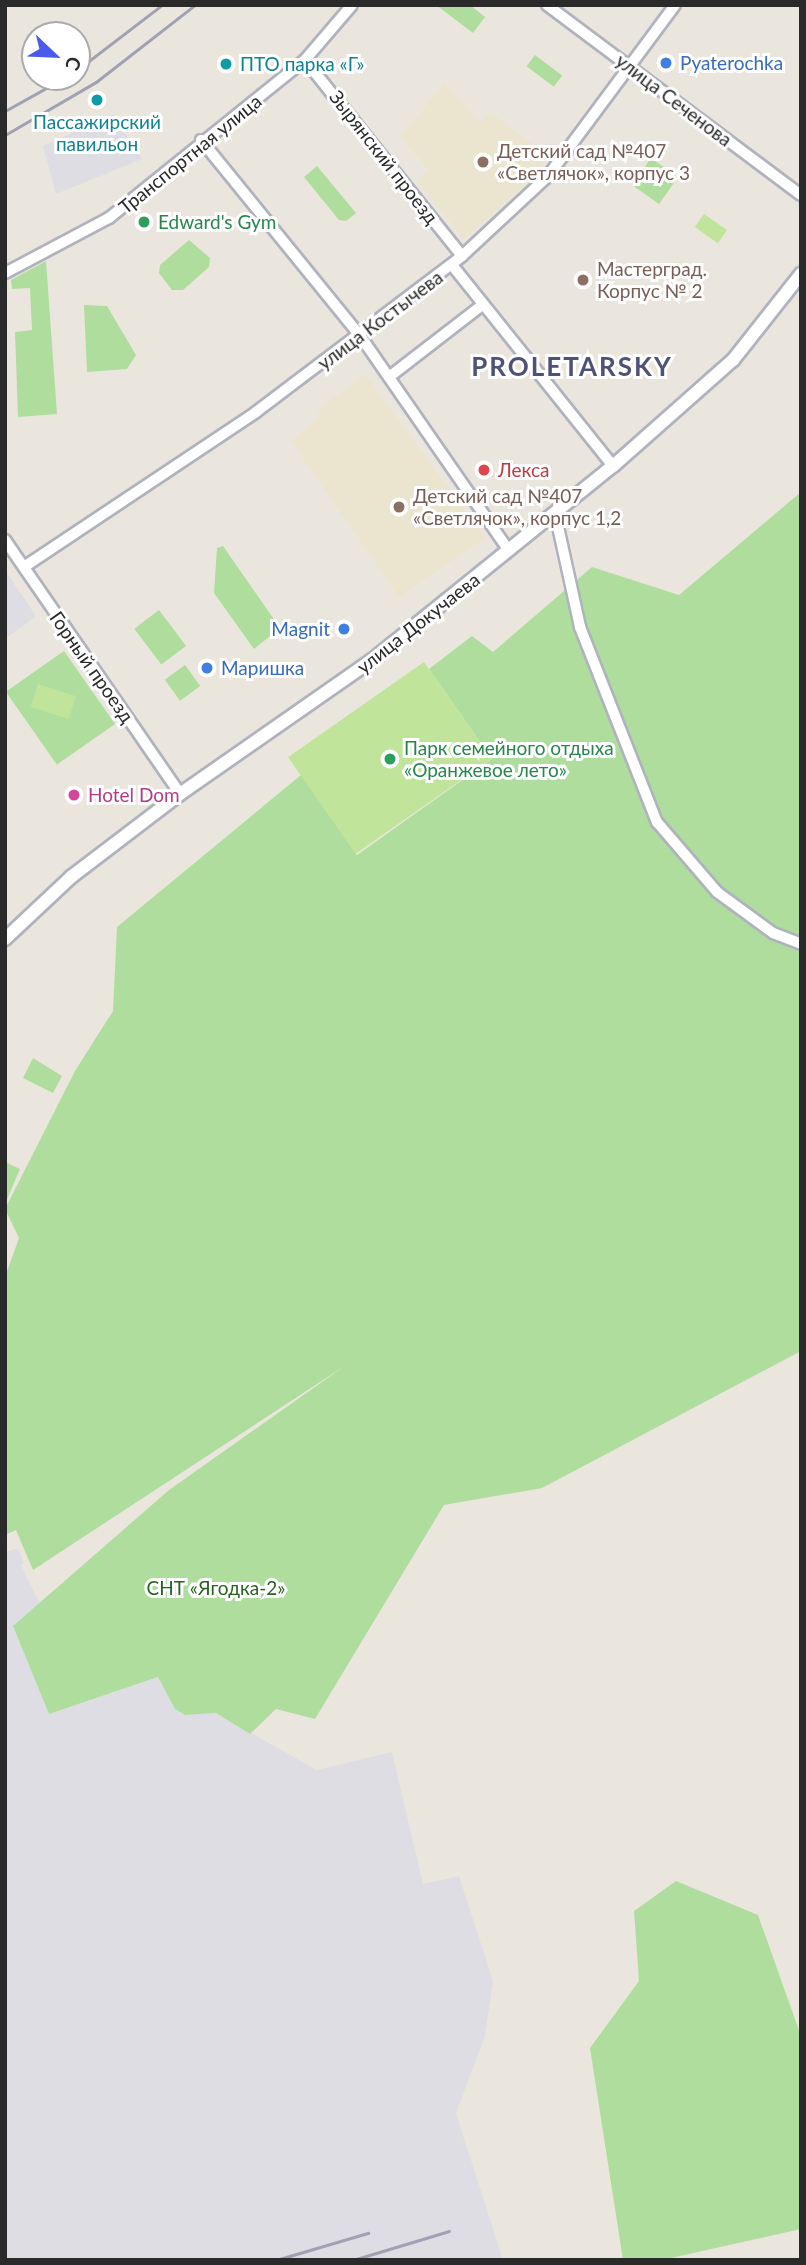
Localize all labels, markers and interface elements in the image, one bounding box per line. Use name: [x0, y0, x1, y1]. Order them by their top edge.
north arrow: [21, 21, 91, 91]
street label: улица Сеченова: [611, 49, 737, 151]
place label: Pyaterochka: [680, 52, 783, 74]
text: С: [61, 53, 87, 74]
place label: ПТО парка «Г»: [240, 53, 364, 75]
marker: Pyaterochka: [658, 55, 674, 71]
marker: ПТО парка «Г»: [218, 56, 234, 72]
street label: Зырянский проезд: [325, 86, 443, 228]
street label: Транспортная улица: [114, 90, 266, 218]
marker: Пассажирский павильон: [89, 92, 105, 108]
place label: Пассажирский павильон: [33, 111, 161, 155]
place label: Детский сад №407 «Светлячок», корпус 3: [497, 140, 690, 184]
marker: Детский сад №407 «Светлячок», корпус 3: [475, 154, 491, 170]
place label: Edward's Gym: [158, 211, 276, 233]
marker: Edward's Gym: [136, 214, 152, 230]
place label: Мастерград. Корпус № 2: [597, 258, 707, 302]
street label: улица Костычева: [313, 266, 447, 374]
marker: Мастерград. Корпус № 2: [575, 272, 591, 288]
district label: PROLETARSKY: [473, 351, 671, 383]
place label: Лекса: [498, 459, 549, 481]
marker: Лекса: [476, 462, 492, 478]
place label: Детский сад №407 «Светлячок», корпус 1,2: [413, 485, 621, 529]
marker: Детский сад №407 «Светлячок», корпус 1,2: [391, 499, 407, 515]
street label: улица Докучаева: [352, 568, 484, 678]
street label: Горный проезд: [45, 607, 139, 727]
place label: Magnit: [271, 618, 330, 640]
marker: Magnit: [336, 621, 352, 637]
place label: Маришка: [221, 657, 304, 679]
marker: Маришка: [199, 660, 215, 676]
place label: Парк семейного отдыха «Оранжевое лето»: [404, 737, 614, 781]
marker: Парк семейного отдыха «Оранжевое лето»: [382, 751, 398, 767]
place label: Hotel Dom: [88, 784, 180, 806]
marker: Hotel Dom: [66, 787, 82, 803]
park label: СНТ «Ягодка-2»: [147, 1577, 285, 1599]

